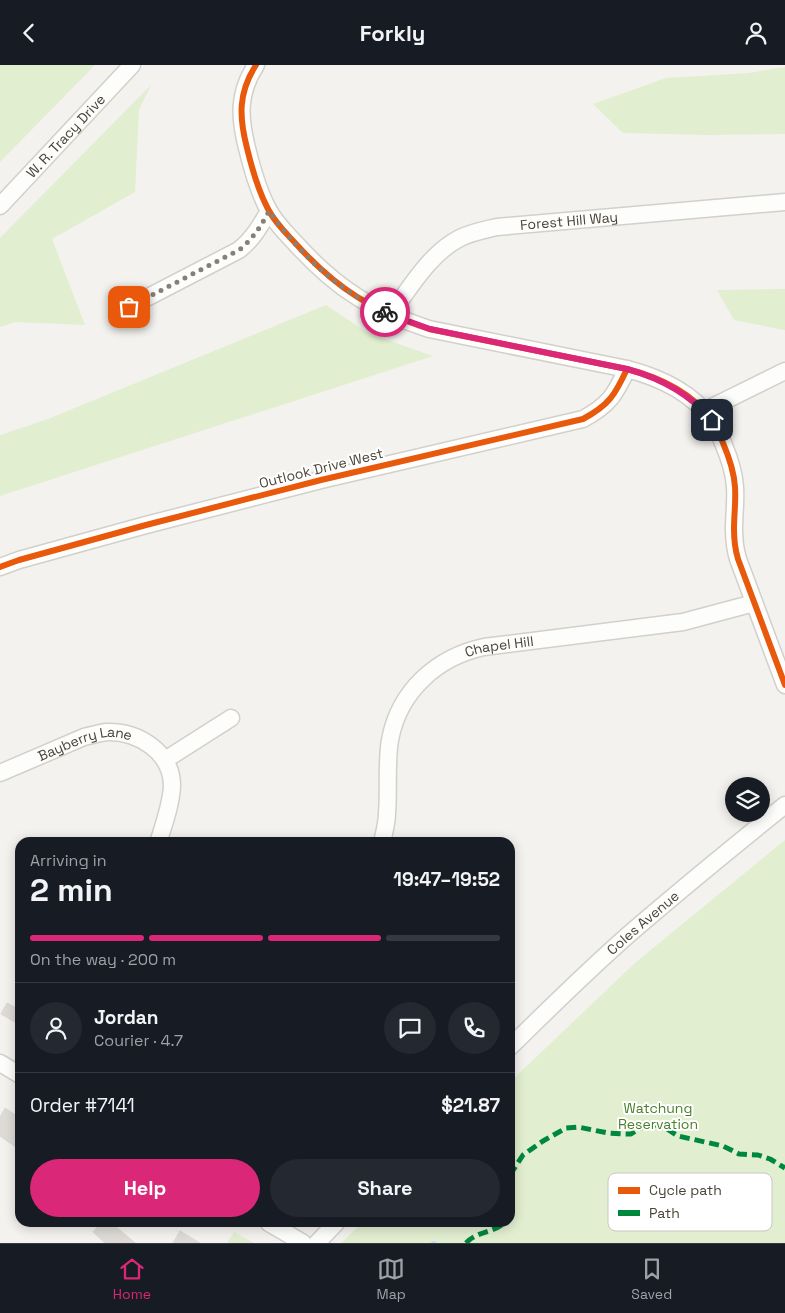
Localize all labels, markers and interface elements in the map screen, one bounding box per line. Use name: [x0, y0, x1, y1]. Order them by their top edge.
icon: back: [15, 19, 43, 47]
text: Forkly: [360, 19, 425, 47]
icon: person: [742, 19, 770, 47]
street label: W. R. Tracy Drive: [22, 90, 109, 181]
street label: Forest Hill Way: [519, 208, 619, 234]
pin: [108, 286, 150, 328]
courier: [360, 287, 410, 337]
icon: bag: [115, 293, 143, 321]
icon: bike: [371, 298, 399, 326]
pin: [691, 399, 733, 441]
icon: home: [698, 406, 726, 434]
street label: Outlook Drive West: [257, 444, 385, 492]
street label: Chapel Hill: [462, 632, 535, 661]
street label: Bayberry Lane: [35, 723, 134, 765]
map controls: [725, 777, 770, 822]
button: layers: [725, 777, 770, 822]
text: Arriving in: [30, 850, 107, 871]
text: 19:47–19:52: [393, 867, 500, 892]
text: 2 min: [30, 870, 113, 910]
street label: Coles Avenue: [603, 887, 683, 959]
text: On the way · 200 m: [30, 949, 176, 970]
button: person: [30, 1002, 82, 1054]
button: chat: [384, 1002, 436, 1054]
button: phone: [448, 1002, 500, 1054]
text: Jordan: [94, 1005, 159, 1030]
text: Courier · 4.7: [94, 1030, 183, 1051]
text: Order #7141: [30, 1093, 135, 1118]
text: $21.87: [441, 1093, 500, 1118]
park label: Watchung Reservation: [618, 1099, 698, 1133]
button: Help: [30, 1159, 260, 1217]
button: Share: [270, 1159, 500, 1217]
legend: [608, 1173, 772, 1231]
text: Cycle path: [649, 1181, 722, 1199]
text: Path: [649, 1204, 680, 1222]
tab: Home: [113, 1255, 151, 1303]
tab: Map: [377, 1255, 406, 1303]
tab: Saved: [631, 1255, 672, 1303]

